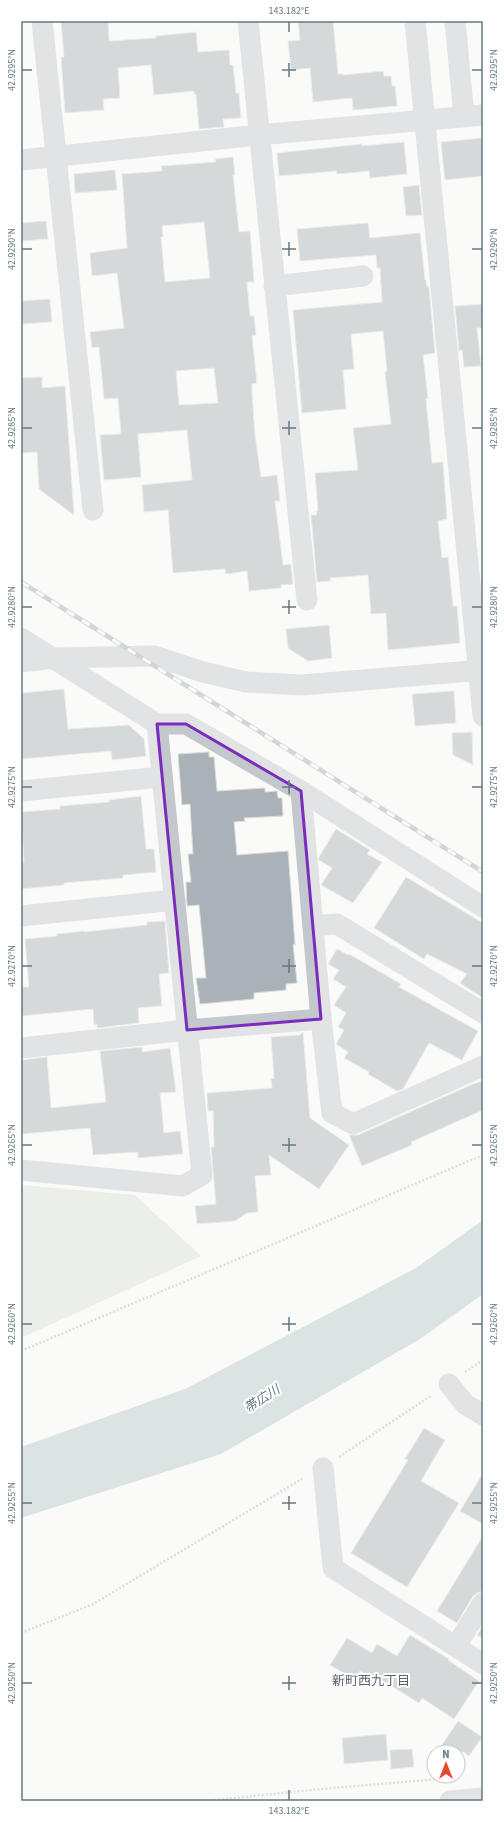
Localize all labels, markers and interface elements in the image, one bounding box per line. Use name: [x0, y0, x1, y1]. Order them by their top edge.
text: 143.182°E: [269, 4, 309, 18]
text: 42.9295°N: [5, 49, 19, 91]
text: 42.9295°N: [487, 49, 501, 91]
text: 42.9290°N: [5, 228, 19, 270]
text: 42.9290°N: [487, 228, 501, 270]
text: 42.9285°N: [5, 407, 19, 449]
text: 42.9285°N: [487, 407, 501, 449]
text: 42.9280°N: [5, 586, 19, 628]
text: 42.9280°N: [487, 586, 501, 628]
text: 42.9275°N: [5, 766, 19, 808]
text: 42.9275°N: [487, 766, 501, 808]
text: 42.9270°N: [5, 945, 19, 987]
text: 42.9270°N: [487, 945, 501, 987]
text: 42.9265°N: [5, 1124, 19, 1166]
text: 42.9265°N: [487, 1124, 501, 1166]
text: 42.9260°N: [5, 1303, 19, 1345]
text: 42.9260°N: [487, 1303, 501, 1345]
water label: 帯広川: [241, 1380, 285, 1417]
text: 42.9255°N: [5, 1482, 19, 1524]
text: 42.9255°N: [487, 1482, 501, 1524]
text: 42.9250°N: [5, 1662, 19, 1704]
text: 42.9250°N: [487, 1662, 501, 1704]
district label: 新町西九丁目: [332, 1672, 410, 1690]
north arrow: [426, 1744, 466, 1784]
text: N: [442, 1747, 450, 1762]
text: 143.182°E: [269, 1804, 309, 1818]

